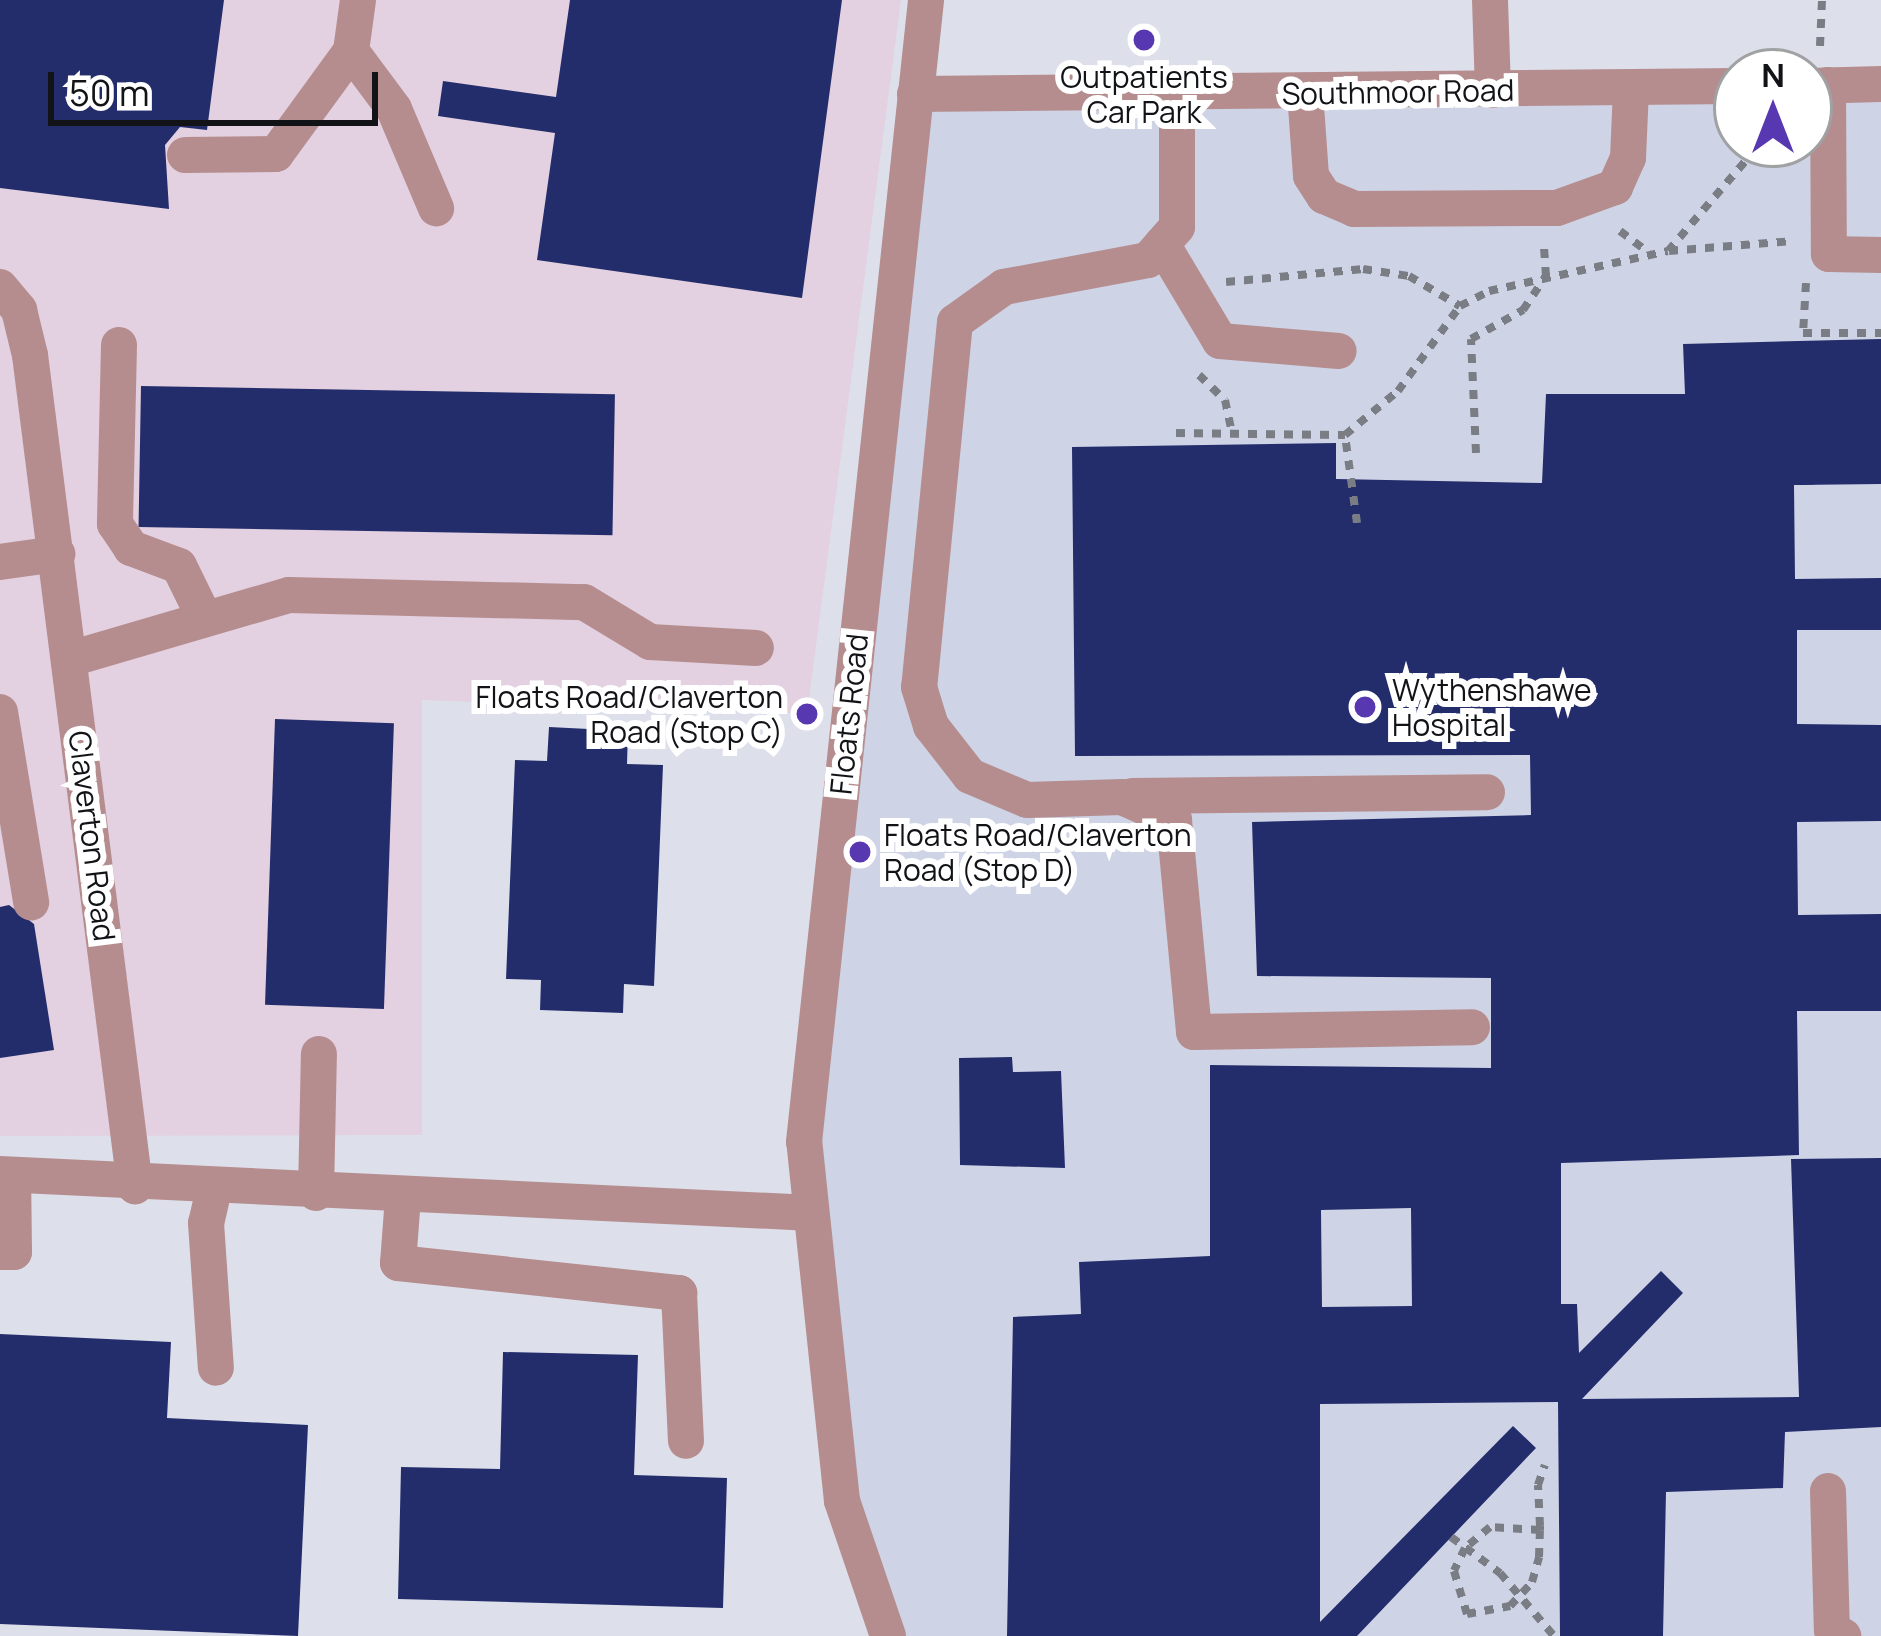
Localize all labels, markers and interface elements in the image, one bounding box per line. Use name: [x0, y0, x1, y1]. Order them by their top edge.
marker: Outpatients Car Park: [1131, 27, 1157, 53]
scale bar: [54, 48, 384, 122]
north arrow: [1713, 48, 1833, 168]
text: N: [1761, 52, 1785, 97]
place label: Outpatients Car Park: [1060, 59, 1228, 130]
text: 50 m: [69, 68, 149, 117]
street label: Southmoor Road: [1281, 72, 1515, 112]
street label: Floats Road: [823, 632, 875, 796]
place label: Wythenshawe Hospital: [1392, 672, 1591, 742]
place label: Floats Road/Claverton Road (Stop C): [475, 679, 783, 750]
marker: Wythenshawe Hospital: [1349, 691, 1381, 723]
marker: Floats Road/Claverton Road (Stop C): [794, 701, 820, 727]
street label: Claverton Road: [61, 729, 123, 943]
place label: Floats Road/Claverton Road (Stop D): [884, 817, 1192, 888]
marker: Floats Road/Claverton Road (Stop D): [847, 839, 873, 865]

